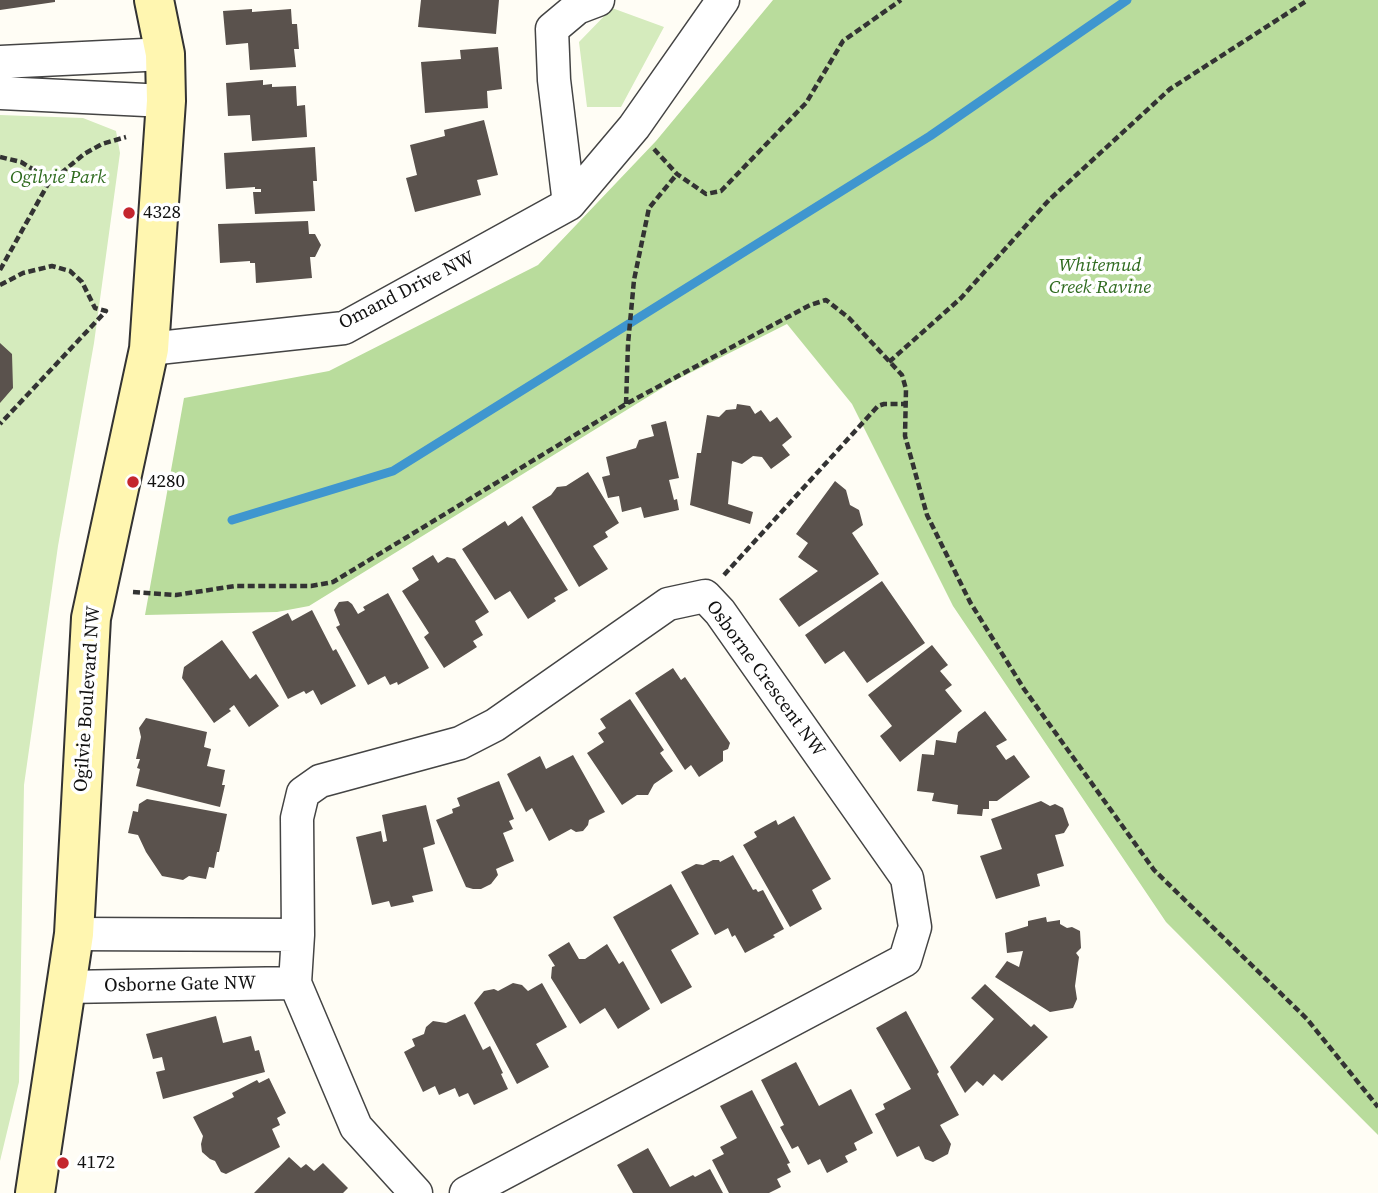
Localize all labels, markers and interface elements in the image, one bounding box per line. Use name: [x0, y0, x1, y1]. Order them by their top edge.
park label: Ogilvie Park: [10, 167, 106, 189]
place label: 4328: [143, 202, 181, 224]
marker: 4328: [121, 205, 137, 221]
street label: Omand Drive NW: [335, 247, 479, 335]
park label: Whitemud Creek Ravine: [1049, 255, 1151, 299]
place label: 4280: [147, 471, 185, 493]
marker: 4280: [125, 474, 141, 490]
street label: Osborne Crescent NW: [701, 596, 829, 762]
street label: Ogilvie Boulevard NW: [70, 605, 106, 793]
street label: Osborne Gate NW: [104, 972, 256, 998]
place label: 4172: [77, 1152, 115, 1174]
marker: 4172: [55, 1155, 71, 1171]

